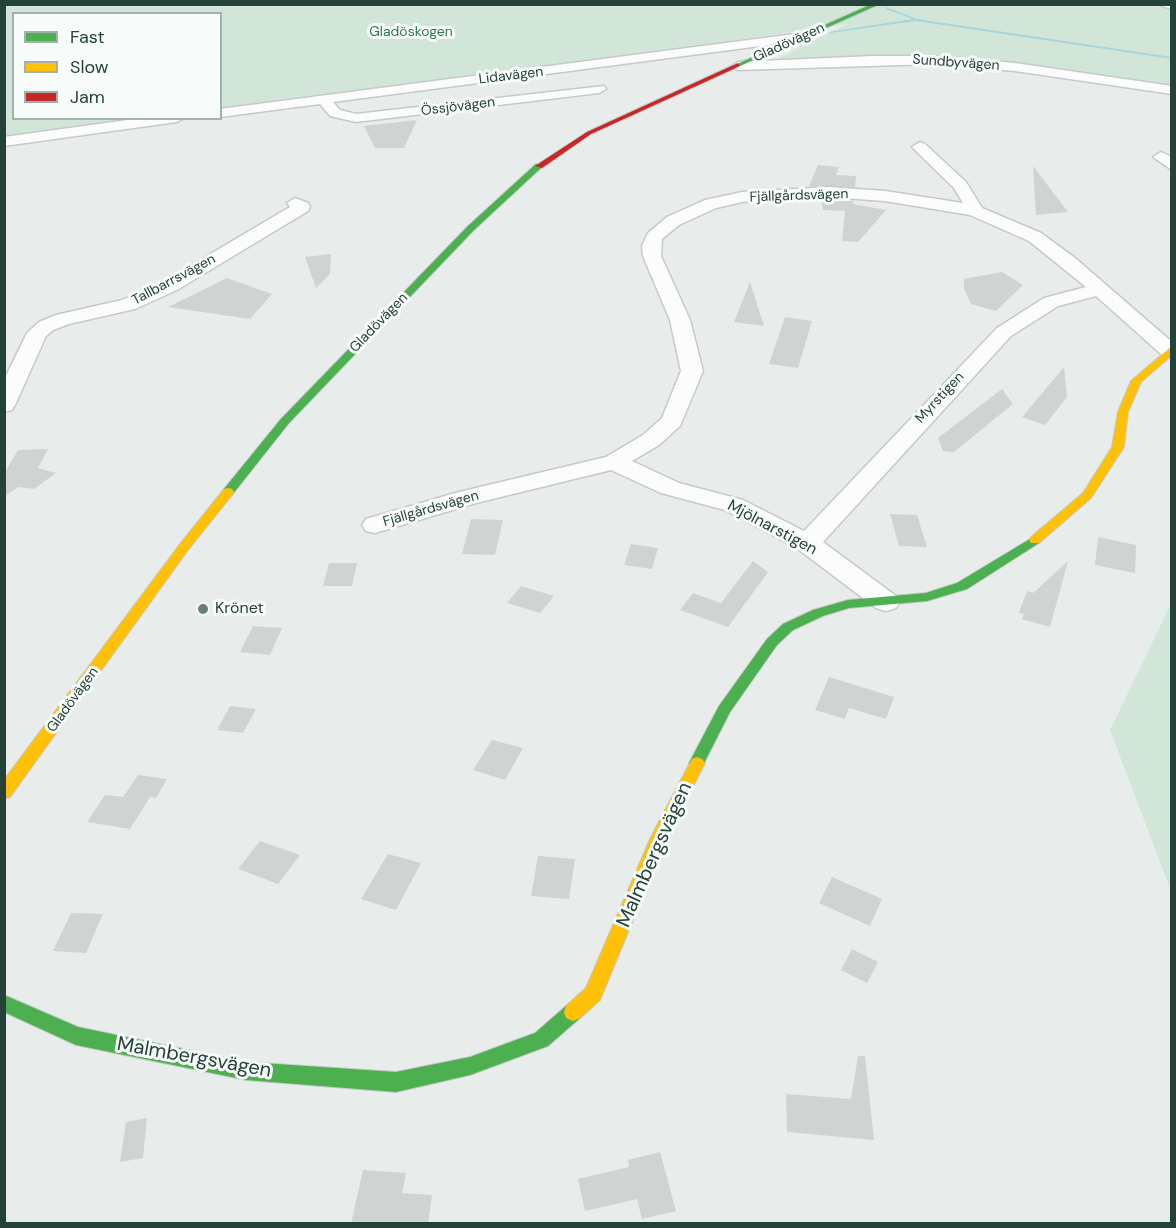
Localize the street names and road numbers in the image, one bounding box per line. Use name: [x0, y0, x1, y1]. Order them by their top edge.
street label: Gladövägen: [751, 20, 827, 66]
street label: Sundbyvägen: [912, 52, 1000, 74]
street label: Lidavägen: [478, 64, 544, 88]
street label: Össjövägen: [420, 94, 496, 120]
street label: Fjällgårdsvägen: [749, 186, 849, 206]
street label: Tallbarrsvägen: [129, 251, 219, 309]
street label: Gladövägen: [346, 290, 412, 356]
street label: Myrstigen: [912, 369, 968, 427]
street label: Fjällgårdsvägen: [381, 487, 481, 531]
street label: Mjölnarstigen: [724, 496, 820, 560]
street label: Gladövägen: [44, 664, 102, 736]
street label: Malmbergsvägen: [612, 779, 698, 931]
street label: Malmbergsvägen: [115, 1033, 273, 1083]

